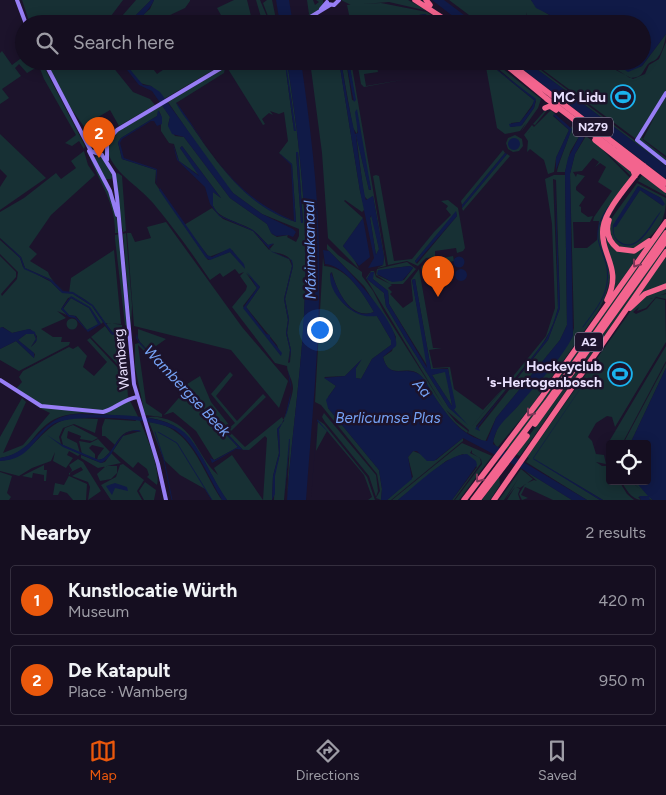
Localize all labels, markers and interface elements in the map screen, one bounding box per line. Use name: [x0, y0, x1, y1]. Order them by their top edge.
search box: [15, 15, 651, 70]
icon: search: [33, 29, 61, 57]
text: Search here: [73, 31, 175, 54]
sports icon: MC Lidu: [610, 84, 636, 110]
place label: MC Lidu: [553, 89, 606, 106]
pin: 2: [83, 117, 115, 158]
road number: N279: [573, 118, 613, 136]
water label: Máximakanaal: [300, 200, 320, 300]
pin: 1: [422, 256, 454, 297]
one-way arrow: [633, 258, 642, 267]
your location: [307, 317, 333, 343]
street label: Wamberg: [110, 328, 133, 390]
road number: A2: [575, 332, 603, 352]
water label: Wambergse Beek: [140, 342, 234, 441]
place label: Hockeyclub 's-Hertogenbosch: [486, 358, 602, 391]
sports icon: Hockeyclub 's-Hertogenbosch: [607, 361, 633, 387]
water label: Aa: [408, 374, 435, 401]
one-way arrow: [527, 407, 536, 417]
water label: Berlicumse Plas: [335, 409, 441, 427]
map controls: [606, 440, 651, 485]
button: locate: [606, 440, 651, 485]
one-way arrow: [476, 473, 484, 482]
text: Nearby: [20, 520, 91, 545]
text: 2 results: [586, 523, 646, 542]
text: Kunstlocatie Würth: [68, 579, 237, 602]
text: 1: [34, 591, 40, 610]
text: 420 m: [598, 591, 645, 610]
text: Museum: [68, 602, 129, 621]
text: De Katapult: [68, 659, 171, 682]
text: 2: [32, 671, 42, 690]
text: 950 m: [599, 671, 645, 690]
text: Place · Wamberg: [68, 682, 188, 701]
tab: Map: [89, 737, 117, 784]
tab: Directions: [296, 737, 360, 784]
tab: Saved: [538, 737, 577, 784]

